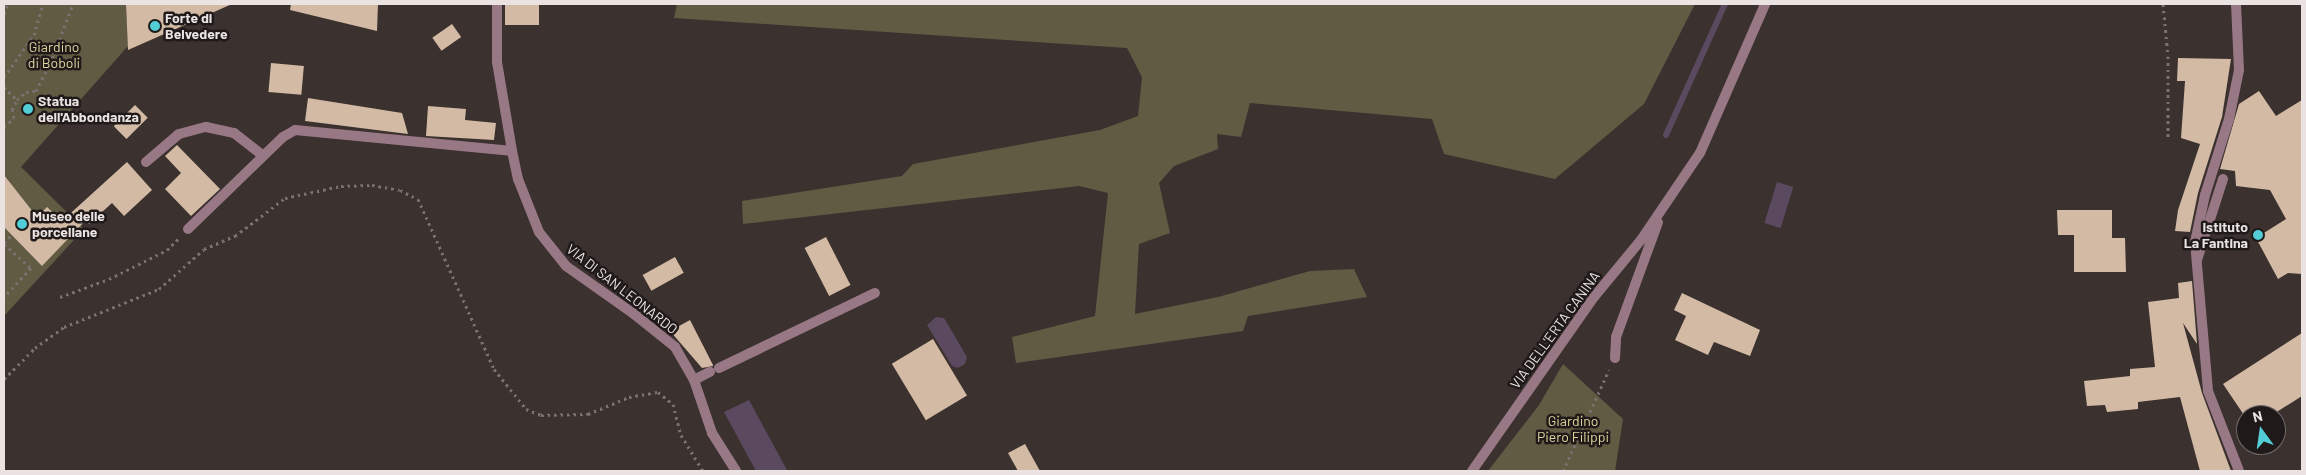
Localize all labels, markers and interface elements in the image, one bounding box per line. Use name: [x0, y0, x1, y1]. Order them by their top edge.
place label: Forte di Belvedere: [165, 10, 228, 42]
marker: Forte di Belvedere: [149, 20, 161, 32]
park label: Giardino di Boboli: [28, 39, 80, 72]
place label: Statua dell'Abbondanza: [38, 93, 139, 125]
marker: Statua dell'Abbondanza: [22, 103, 34, 115]
place label: Museo delle porcellane: [32, 208, 105, 240]
marker: Museo delle porcellane: [16, 218, 28, 230]
place label: Istituto La Fantina: [2184, 219, 2248, 252]
marker: Istituto La Fantina: [2252, 229, 2264, 241]
street label: VIA DI SAN LEONARDO: [563, 240, 681, 338]
street label: VIA DELL'ERTA CANINA: [1507, 268, 1603, 392]
north arrow: [2236, 405, 2286, 455]
text: N: [2251, 407, 2264, 425]
park label: Giardino Piero Filippi: [1537, 413, 1609, 446]

